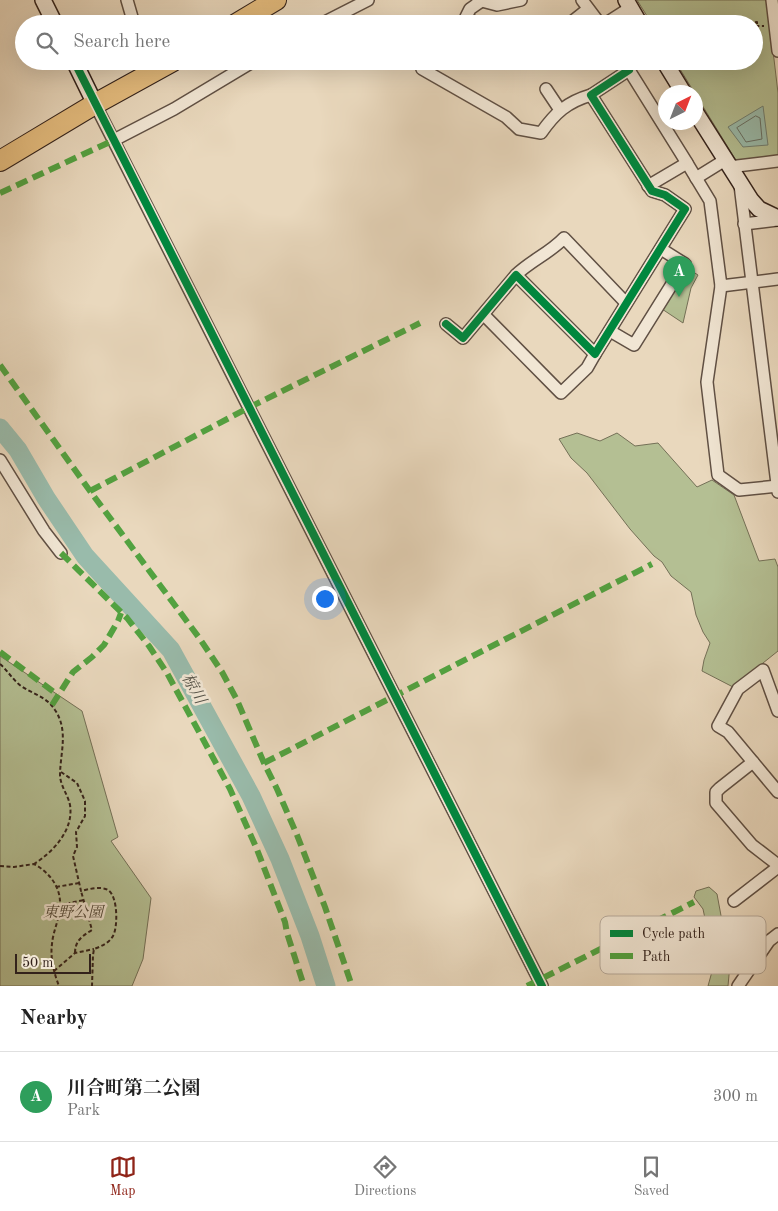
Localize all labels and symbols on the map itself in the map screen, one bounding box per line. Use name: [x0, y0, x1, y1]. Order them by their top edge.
north arrow: [658, 85, 703, 130]
pin: A: [663, 256, 695, 297]
your location: [312, 586, 338, 612]
water label: 椋川: [178, 670, 210, 709]
park label: 東野公園: [43, 904, 106, 921]
legend: [600, 916, 766, 974]
text: Cycle path: [642, 927, 705, 941]
text: Path: [642, 950, 671, 964]
scale bar: [15, 951, 91, 974]

